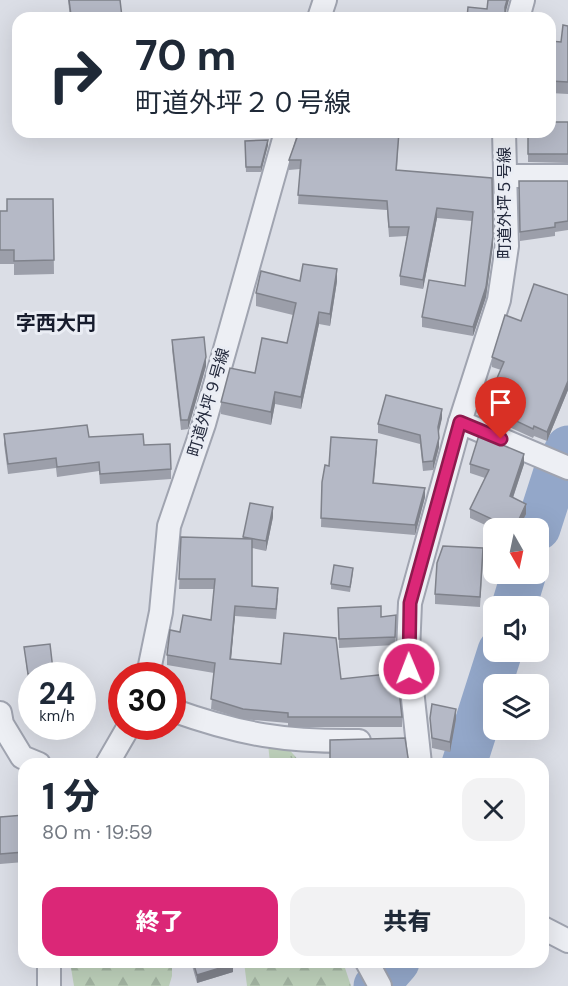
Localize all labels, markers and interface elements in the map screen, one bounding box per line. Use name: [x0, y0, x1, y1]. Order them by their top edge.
text: 70 m: [135, 28, 236, 83]
icon: right: [36, 36, 114, 114]
text: 町道外坪２０号線: [135, 85, 351, 120]
street label: 町道外坪５号線: [494, 147, 515, 259]
district label: 字西大円: [16, 310, 96, 336]
street label: 町道外坪９号線: [183, 345, 234, 459]
pin: [475, 377, 526, 439]
icon: arrive: [484, 386, 517, 419]
north arrow: [483, 518, 549, 584]
map controls: [483, 518, 549, 740]
button: sound: [483, 596, 549, 662]
position arrow: [377, 637, 441, 701]
speed limit sign: 30: [108, 662, 186, 740]
text: 24: [39, 674, 75, 713]
button: layers: [483, 674, 549, 740]
text: km/h: [39, 706, 75, 726]
text: 1 分: [42, 773, 100, 820]
button: close: [462, 778, 525, 841]
text: 80 m · 19:59: [42, 819, 153, 845]
button: 終了: [42, 887, 278, 956]
button: 共有: [290, 887, 525, 956]

